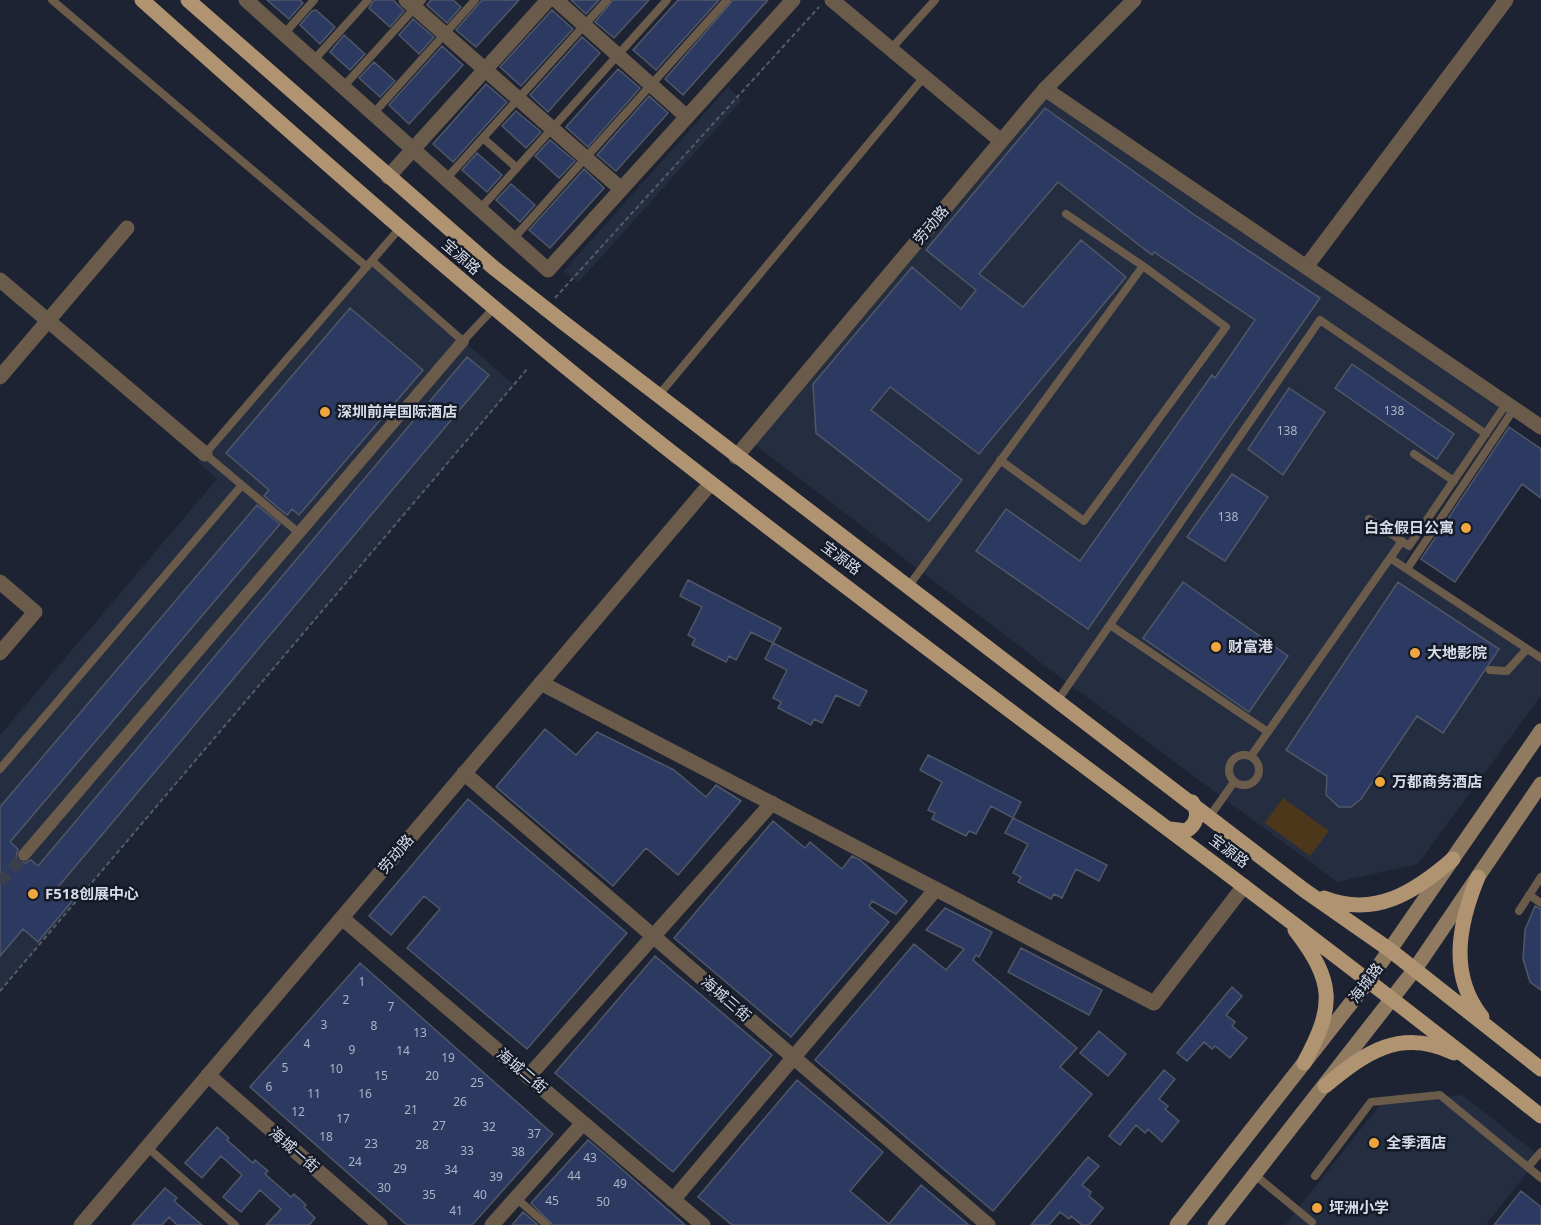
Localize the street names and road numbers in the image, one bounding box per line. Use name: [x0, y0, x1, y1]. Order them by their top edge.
street label: 劳动路: [908, 201, 952, 248]
street label: 宝源路: [438, 234, 485, 279]
street label: 宝源路: [818, 536, 866, 579]
street label: 宝源路: [1206, 829, 1254, 872]
street label: 劳动路: [373, 830, 417, 877]
street label: 海城路: [1344, 958, 1387, 1006]
street label: 海城三街: [697, 971, 756, 1025]
street label: 海城二街: [493, 1043, 552, 1097]
street label: 海城一街: [265, 1122, 324, 1176]

